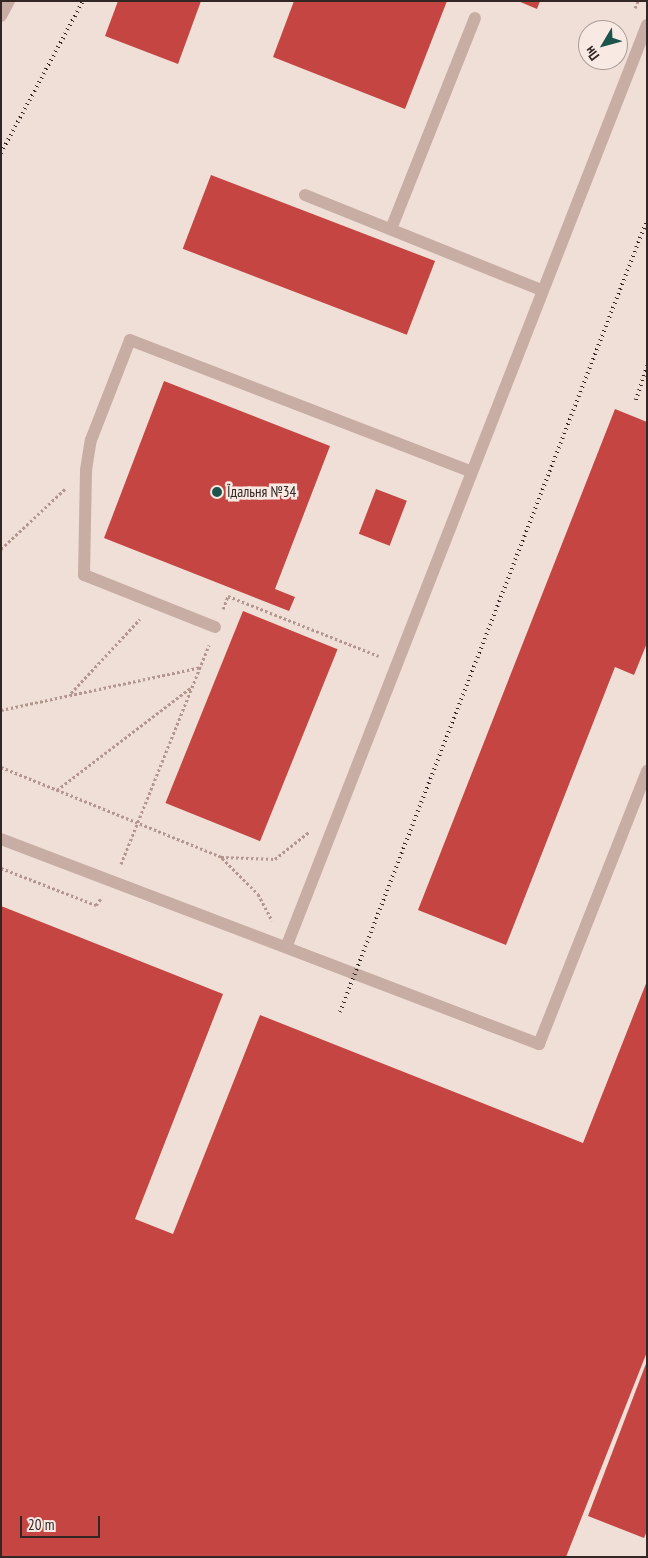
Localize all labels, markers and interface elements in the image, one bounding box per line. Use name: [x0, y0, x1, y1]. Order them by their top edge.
north arrow: [578, 20, 628, 70]
text: Пн: [581, 43, 603, 64]
place label: Їдальня №34: [227, 483, 296, 501]
marker: Їдальня №34: [211, 486, 223, 498]
scale bar: [22, 1506, 102, 1538]
text: 20 m: [28, 1515, 54, 1534]

